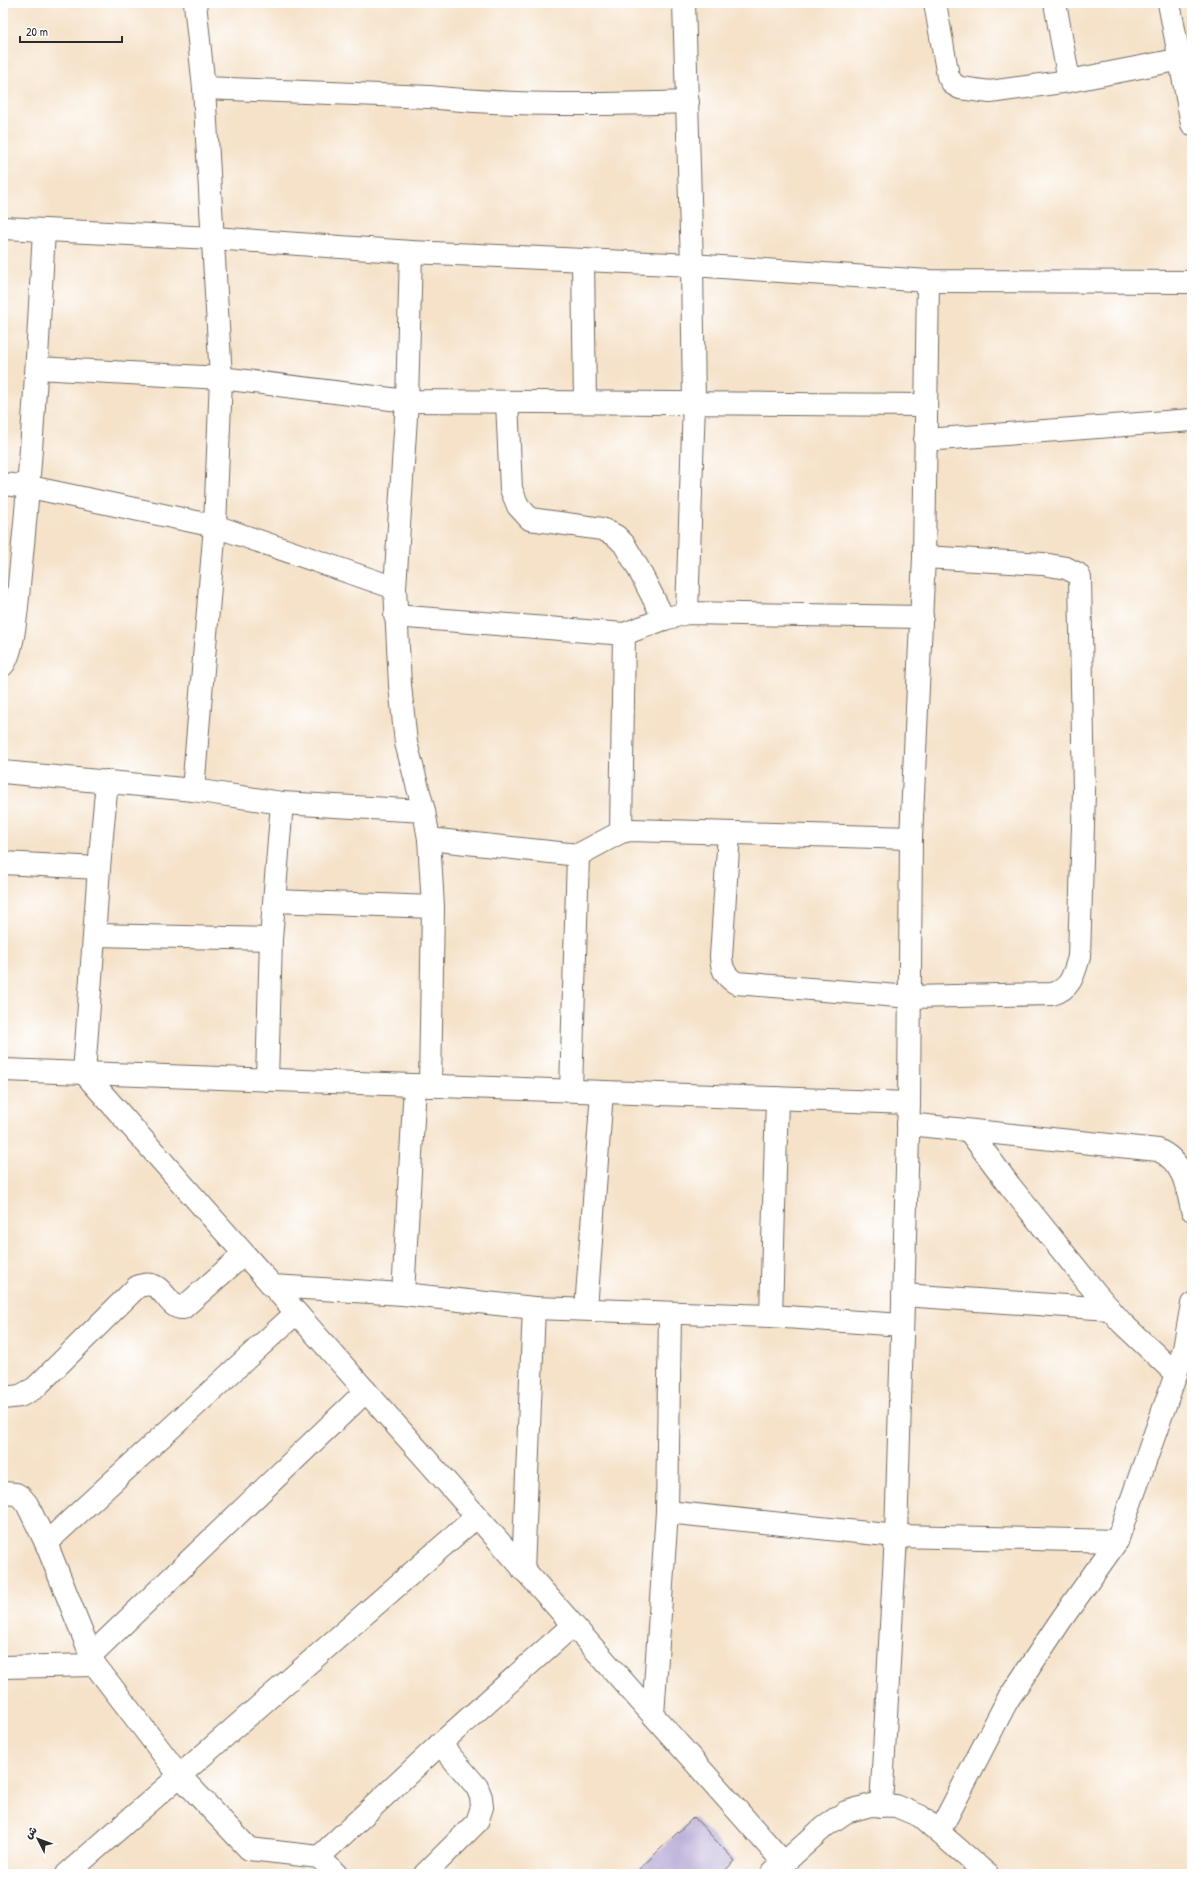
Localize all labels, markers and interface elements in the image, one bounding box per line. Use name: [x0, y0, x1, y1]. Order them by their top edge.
scale bar: [20, 18, 122, 44]
text: 20 m: [26, 23, 48, 40]
north arrow: [18, 1819, 58, 1859]
text: ش: [21, 1823, 40, 1841]

